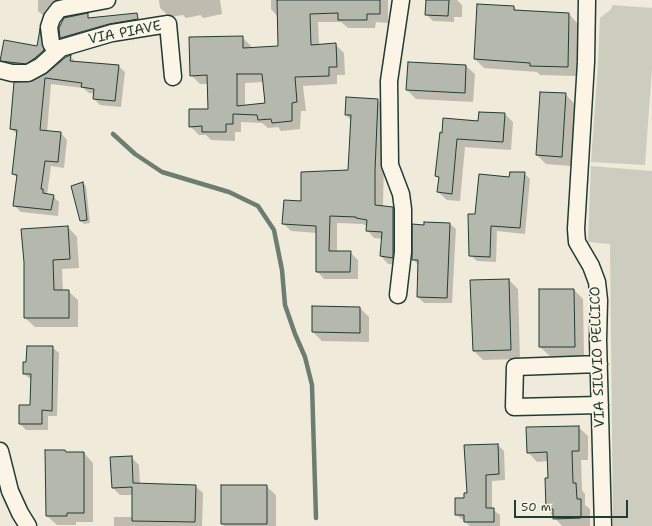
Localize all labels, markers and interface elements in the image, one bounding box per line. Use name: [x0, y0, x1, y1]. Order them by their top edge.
street label: VIA PIAVE: [87, 18, 163, 48]
street label: VIA SILVIO PELLICO: [587, 286, 609, 428]
scale bar: [516, 492, 630, 518]
text: 50 m: [521, 499, 551, 515]

